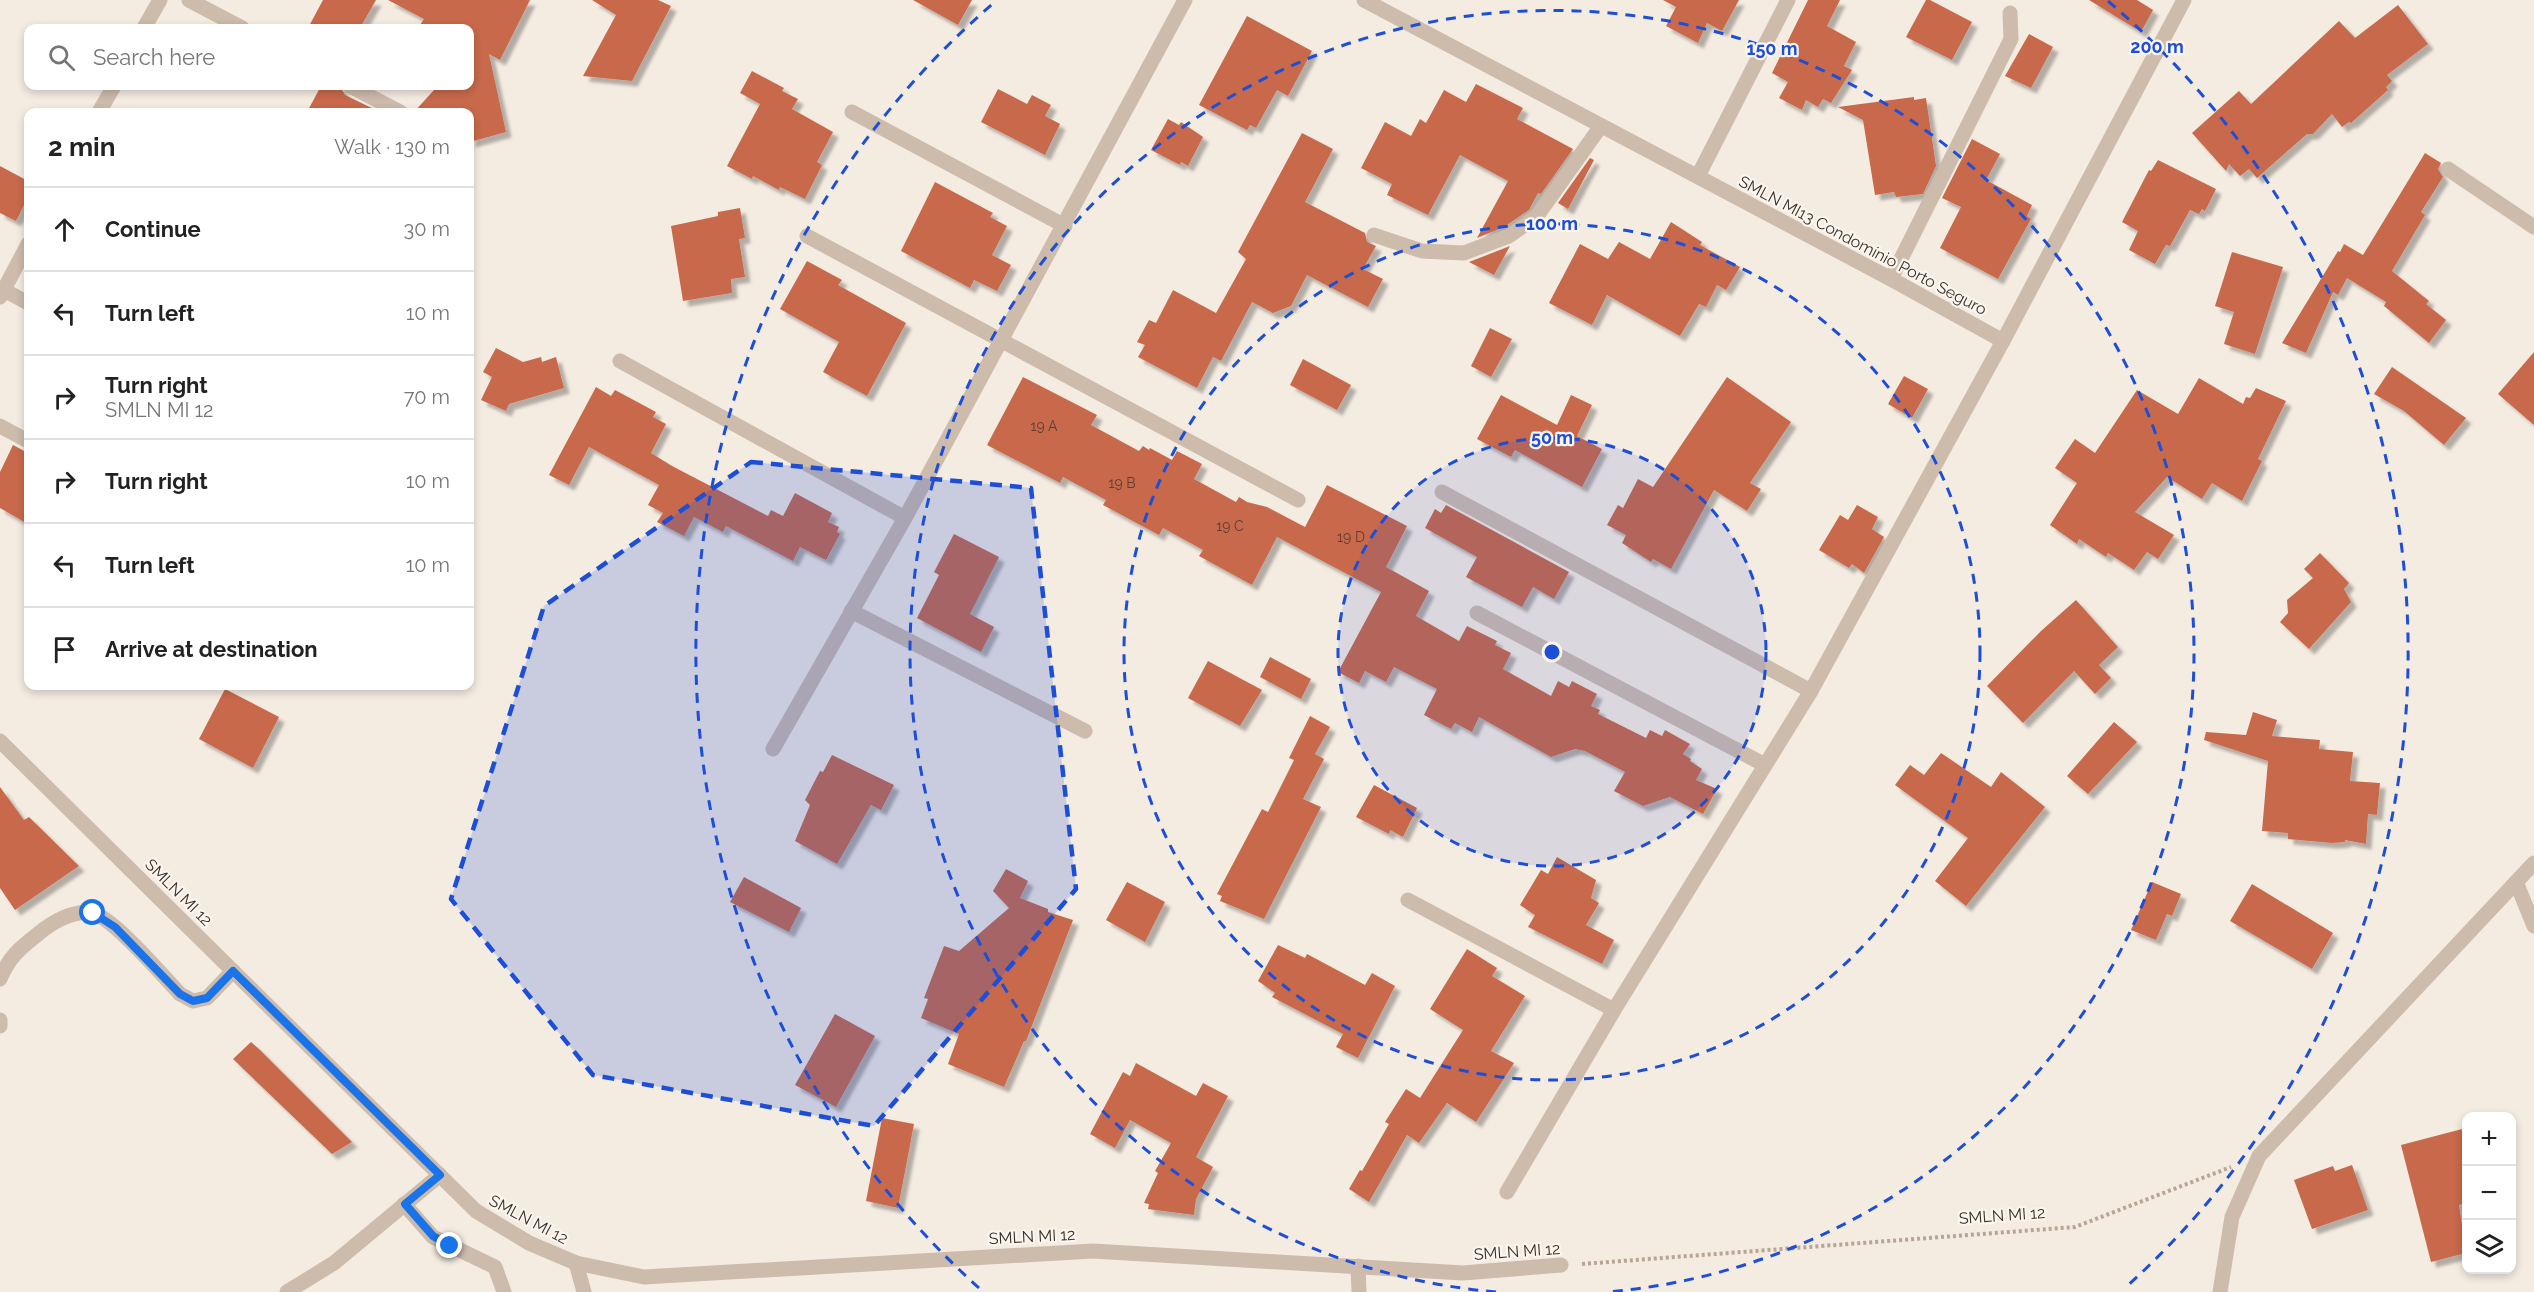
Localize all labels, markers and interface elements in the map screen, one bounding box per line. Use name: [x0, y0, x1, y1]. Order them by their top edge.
search box: [24, 24, 474, 90]
text: 200 m: [2130, 36, 2184, 57]
text: 150 m: [1747, 38, 1798, 59]
icon: search: [45, 41, 78, 74]
text: Search here: [93, 44, 215, 70]
text: 2 min: [48, 132, 115, 162]
text: Walk · 130 m: [334, 135, 450, 159]
street label: SMLN MI13 Condomínio Porto Seguro: [1736, 172, 1990, 319]
icon: ahead: [48, 213, 81, 246]
text: 100 m: [1526, 213, 1578, 234]
text: Continue: [105, 216, 201, 242]
text: 30 m: [404, 217, 450, 241]
icon: left: [48, 297, 81, 330]
text: Turn left: [105, 300, 195, 326]
text: 10 m: [406, 301, 450, 325]
text: Turn right: [105, 372, 208, 398]
icon: right: [48, 381, 81, 414]
text: 70 m: [404, 385, 450, 409]
text: SMLN MI 12: [105, 398, 213, 422]
house number: 19 A: [1031, 418, 1058, 434]
text: 50 m: [1531, 427, 1573, 448]
icon: right: [48, 465, 81, 498]
text: Turn right: [105, 468, 208, 494]
text: 10 m: [406, 469, 450, 493]
house number: 19 B: [1108, 475, 1136, 491]
house number: 19 C: [1216, 518, 1244, 534]
house number: 19 D: [1337, 529, 1365, 545]
icon: left: [48, 549, 81, 582]
text: Turn left: [105, 552, 195, 578]
text: 10 m: [406, 553, 450, 577]
icon: arrive: [48, 633, 81, 666]
text: Arrive at destination: [105, 636, 318, 662]
centre of rings: [1542, 642, 1562, 662]
street label: SMLN MI 12: [141, 855, 216, 930]
route start: [79, 899, 105, 925]
map controls: [2462, 1112, 2516, 1274]
button: +: [2462, 1112, 2516, 1166]
button: −: [2462, 1166, 2516, 1220]
street label: SMLN MI 12: [486, 1191, 572, 1248]
street label: SMLN MI 12: [1958, 1203, 2046, 1228]
button: layers: [2462, 1220, 2516, 1274]
street label: SMLN MI 12: [988, 1225, 1076, 1248]
route end: [436, 1232, 462, 1258]
street label: SMLN MI 12: [1473, 1239, 1561, 1264]

